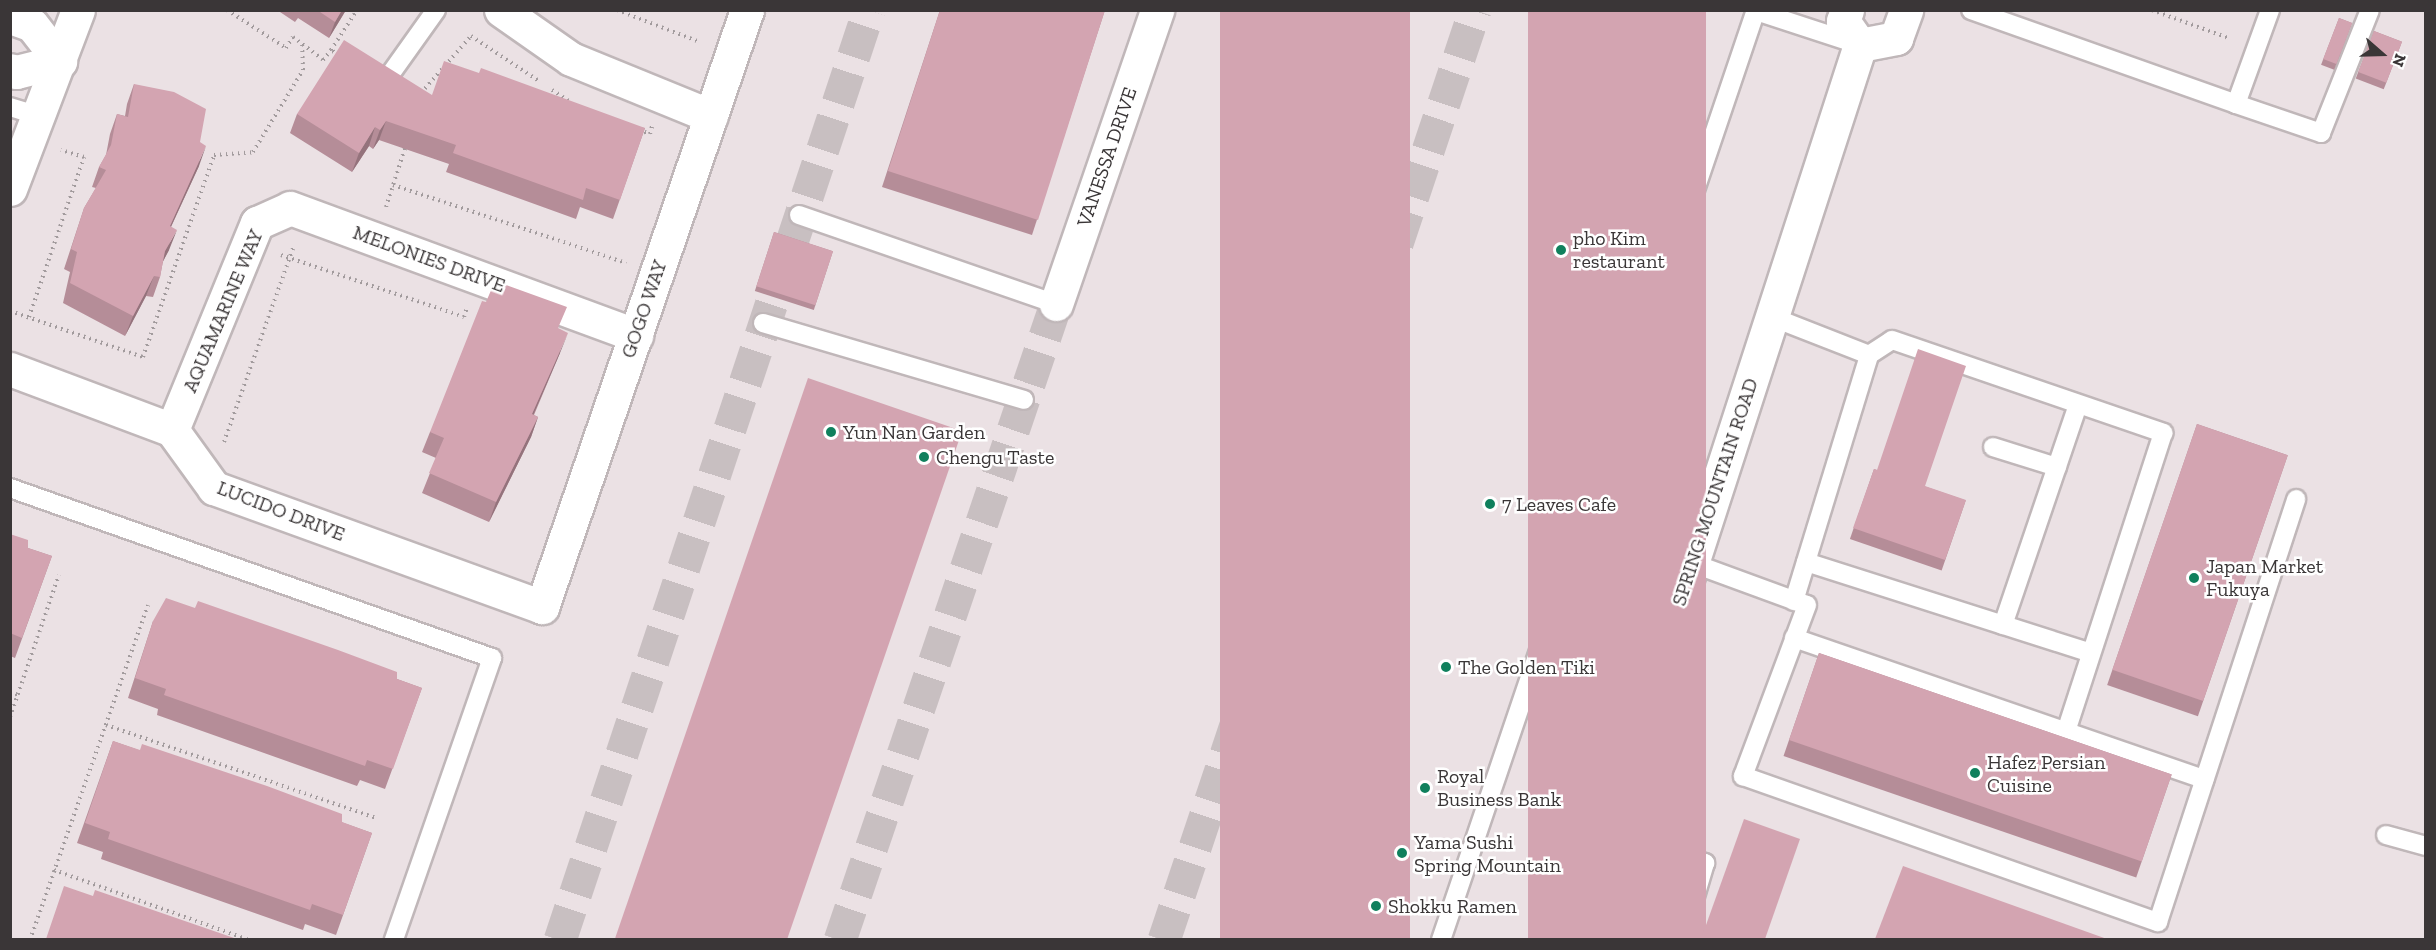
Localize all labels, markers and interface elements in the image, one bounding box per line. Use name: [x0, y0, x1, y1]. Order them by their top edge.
north arrow: [2352, 24, 2412, 84]
text: N: [2388, 51, 2410, 69]
street label: VANESSA DRIVE: [1072, 84, 1142, 230]
street label: MELONIES DRIVE: [350, 220, 508, 298]
street label: AQUAMARINE WAY: [178, 226, 268, 396]
place label: pho Kim restaurant: [1573, 226, 1665, 273]
marker: pho Kim restaurant: [1554, 243, 1568, 257]
street label: GOGO WAY: [616, 257, 672, 361]
street label: SPRING MOUNTAIN ROAD: [1667, 375, 1763, 609]
place label: Yun Nan Garden: [843, 420, 985, 444]
marker: Yun Nan Garden: [824, 425, 838, 439]
place label: Chengu Taste: [936, 445, 1055, 469]
marker: Chengu Taste: [917, 450, 931, 464]
street label: LUCIDO DRIVE: [214, 476, 348, 546]
place label: 7 Leaves Cafe: [1502, 492, 1616, 516]
marker: 7 Leaves Cafe: [1483, 497, 1497, 511]
place label: Japan Market Fukuya: [2206, 554, 2323, 601]
marker: Japan Market Fukuya: [2187, 571, 2201, 585]
place label: The Golden Tiki: [1458, 655, 1595, 679]
marker: The Golden Tiki: [1439, 660, 1453, 674]
place label: Hafez Persian Cuisine: [1987, 750, 2105, 797]
place label: Royal Business Bank: [1437, 765, 1561, 812]
marker: Hafez Persian Cuisine: [1968, 766, 1982, 780]
marker: Royal Business Bank: [1418, 781, 1432, 795]
place label: Yama Sushi Spring Mountain: [1414, 830, 1561, 877]
marker: Yama Sushi Spring Mountain: [1395, 846, 1409, 860]
place label: Shokku Ramen: [1388, 894, 1517, 918]
marker: Shokku Ramen: [1369, 899, 1383, 913]

